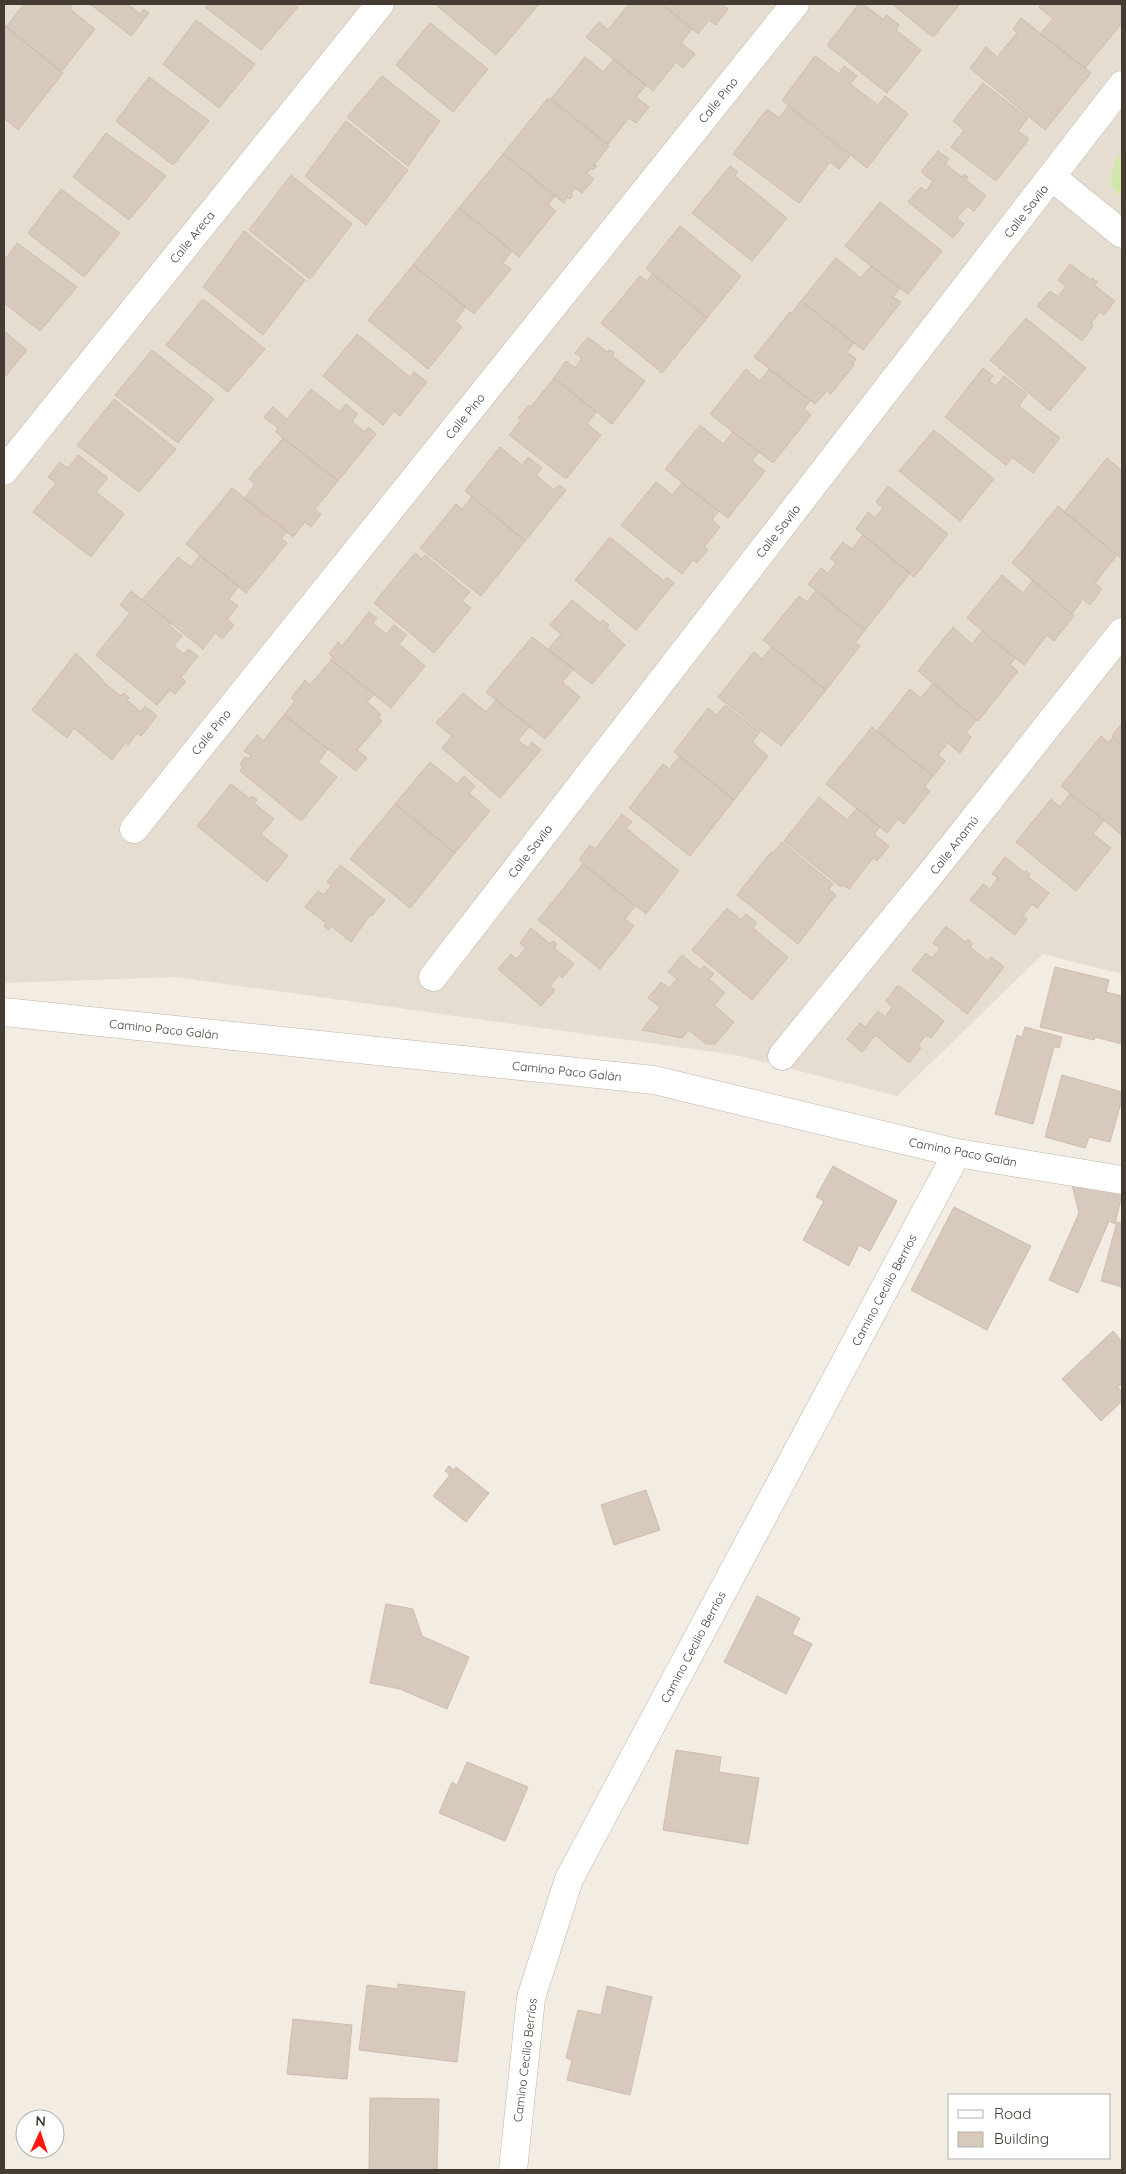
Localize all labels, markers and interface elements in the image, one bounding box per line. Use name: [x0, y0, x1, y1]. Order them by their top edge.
street label: Calle Pino: [695, 74, 741, 126]
street label: Calle Savila: [1001, 181, 1051, 241]
street label: Calle Areca: [166, 208, 218, 266]
street label: Calle Pino: [442, 390, 488, 442]
street label: Calle Savila: [753, 501, 803, 561]
street label: Calle Pino: [188, 706, 234, 758]
street label: Calle Anamú: [926, 813, 982, 877]
street label: Calle Savila: [505, 821, 555, 881]
street label: Camino Paco Galán: [109, 1016, 219, 1042]
street label: Camino Paco Galán: [512, 1058, 622, 1084]
street label: Camino Paco Galán: [908, 1134, 1018, 1170]
street label: Camino Cecilio Berríos: [848, 1231, 920, 1349]
street label: Camino Cecilio Berríos: [657, 1588, 729, 1706]
street label: Camino Cecilio Berríos: [510, 1997, 540, 2123]
legend: [948, 2094, 1111, 2159]
text: Road: [994, 2104, 1031, 2123]
north arrow: [15, 2109, 65, 2159]
text: N: [35, 2112, 46, 2130]
text: Building: [994, 2129, 1049, 2148]

